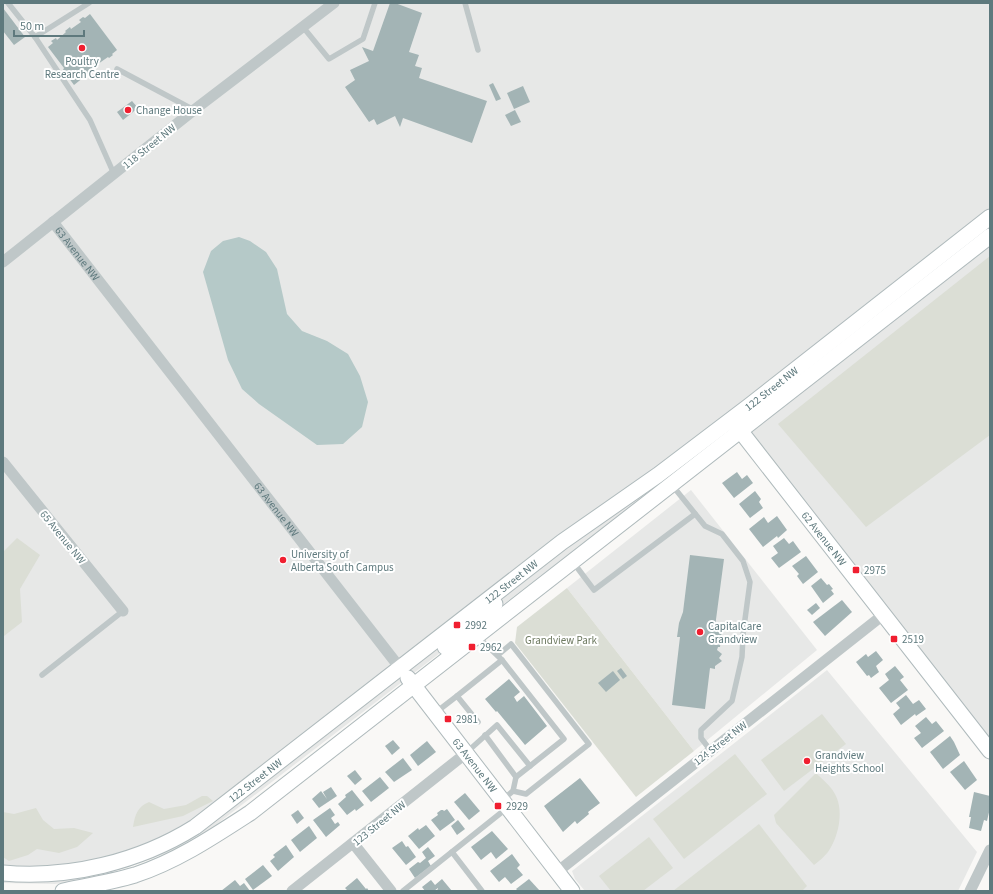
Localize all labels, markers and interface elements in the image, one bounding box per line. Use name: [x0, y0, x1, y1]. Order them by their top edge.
scale bar: [14, 12, 84, 38]
text: 50 m: [20, 18, 44, 35]
marker: Poultry Research Centre: [77, 43, 87, 53]
place label: Poultry Research Centre: [45, 54, 120, 82]
place label: Change House: [136, 103, 203, 118]
marker: Change House: [123, 105, 133, 115]
street label: 118 Street NW: [120, 120, 179, 172]
street label: 63 Avenue NW: [51, 224, 103, 284]
street label: 122 Street NW: [742, 363, 802, 415]
street label: 63 Avenue NW: [250, 479, 302, 540]
street label: 65 Avenue NW: [36, 507, 89, 568]
street label: 62 Avenue NW: [798, 508, 850, 569]
place label: University of Alberta South Campus: [291, 547, 394, 575]
marker: University of Alberta South Campus: [278, 555, 288, 565]
street label: 122 Street NW: [481, 556, 542, 608]
place label: 2975: [864, 563, 886, 578]
marker: 2975: [851, 565, 861, 575]
place label: 2992: [465, 618, 487, 633]
place label: CapitalCare Grandview: [708, 619, 762, 647]
marker: 2992: [452, 620, 462, 630]
marker: CapitalCare Grandview: [695, 627, 705, 637]
place label: 2519: [902, 632, 924, 647]
park label: Grandview Park: [525, 633, 598, 648]
marker: 2519: [889, 634, 899, 644]
place label: 2962: [480, 640, 502, 655]
marker: 2962: [467, 642, 477, 652]
place label: 2981: [456, 712, 478, 727]
marker: 2981: [443, 714, 453, 724]
street label: 124 Street NW: [690, 718, 750, 769]
street label: 63 Avenue NW: [449, 735, 501, 796]
place label: Grandview Heights School: [815, 748, 884, 776]
street label: 122 Street NW: [226, 755, 286, 806]
marker: Grandview Heights School: [802, 756, 812, 766]
street label: 123 Street NW: [350, 797, 409, 849]
place label: 2929: [506, 799, 528, 814]
marker: 2929: [493, 801, 503, 811]

